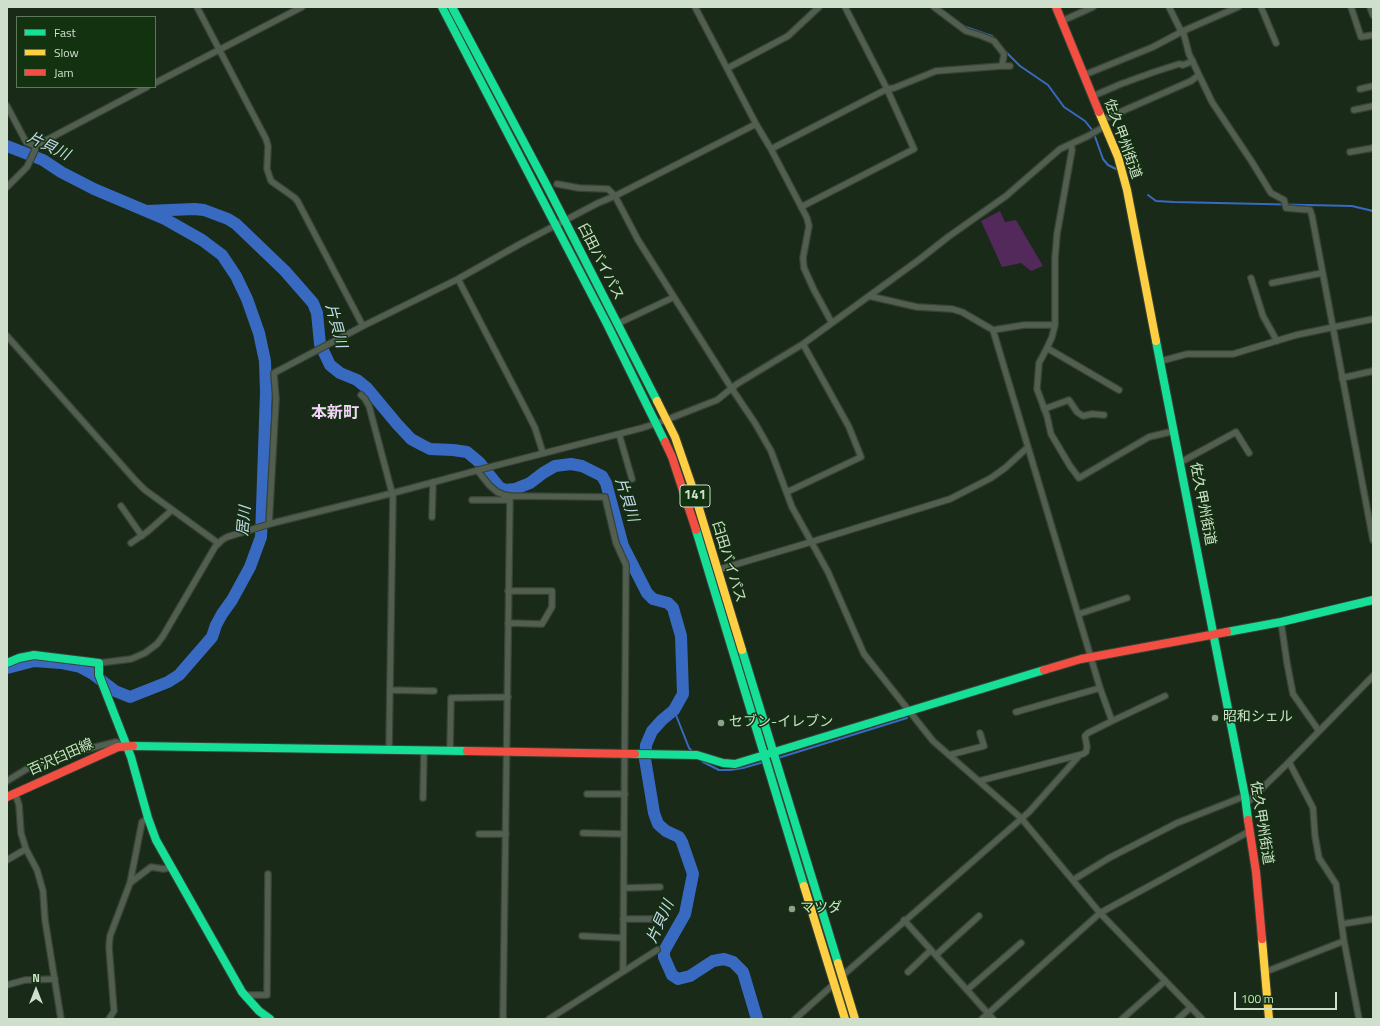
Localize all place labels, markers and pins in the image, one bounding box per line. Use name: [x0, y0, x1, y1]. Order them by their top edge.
place label: 昭和シェル: [1223, 710, 1293, 726]
marker: 昭和シェル: [1210, 713, 1220, 723]
place label: セブン-イレブン: [729, 715, 833, 731]
marker: セブン-イレブン: [716, 718, 726, 728]
place label: マツダ: [800, 901, 842, 917]
marker: マツダ: [787, 904, 797, 914]

